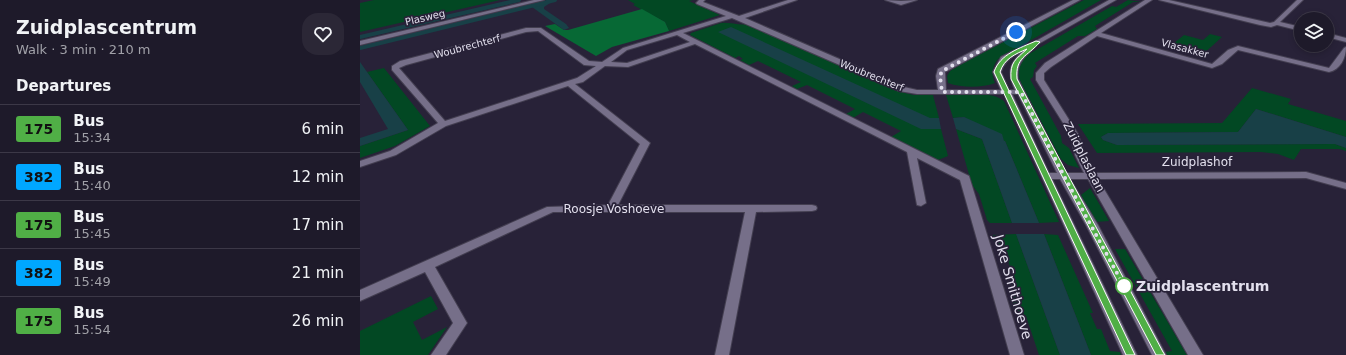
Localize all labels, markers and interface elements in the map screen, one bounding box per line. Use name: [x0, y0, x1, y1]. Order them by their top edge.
street label: Plasweg: [404, 8, 446, 27]
map controls: [1294, 12, 1334, 52]
button: layers: [1294, 12, 1334, 52]
button: heart: [302, 13, 344, 55]
text: Zuidplascentrum: [16, 16, 197, 38]
your location: [1006, 22, 1026, 42]
street label: Woubrechterf: [433, 32, 502, 61]
street label: Vlasakker: [1160, 37, 1211, 60]
text: Walk · 3 min · 210 m: [16, 42, 150, 57]
street label: Woubrechterf: [838, 58, 906, 93]
text: Departures: [16, 77, 111, 95]
text: Bus: [73, 112, 104, 130]
text: 6 min: [301, 120, 344, 138]
street label: Zuidplaslaan: [1060, 120, 1108, 194]
text: 175: [24, 121, 53, 137]
text: 15:34: [73, 130, 111, 145]
street label: Zuidplashof: [1162, 155, 1233, 169]
text: Bus: [73, 160, 104, 178]
text: 12 min: [292, 168, 344, 186]
text: 382: [24, 169, 53, 185]
text: 15:40: [73, 178, 111, 193]
street label: Roosje Voshoeve: [564, 202, 664, 216]
text: Bus: [73, 208, 104, 226]
text: 17 min: [292, 216, 344, 234]
text: 175: [24, 217, 53, 233]
text: 15:45: [73, 226, 111, 241]
street label: Joke Smithoeve: [990, 232, 1036, 341]
text: Bus: [73, 256, 104, 274]
text: 21 min: [292, 264, 344, 282]
text: 382: [24, 265, 53, 281]
text: 15:49: [73, 274, 111, 289]
marker: Zuidplascentrum: [1115, 277, 1133, 295]
place label: Zuidplascentrum: [1136, 278, 1269, 294]
text: Bus: [73, 304, 104, 322]
text: 26 min: [292, 312, 344, 330]
text: 175: [24, 313, 53, 329]
text: 15:54: [73, 322, 111, 337]

